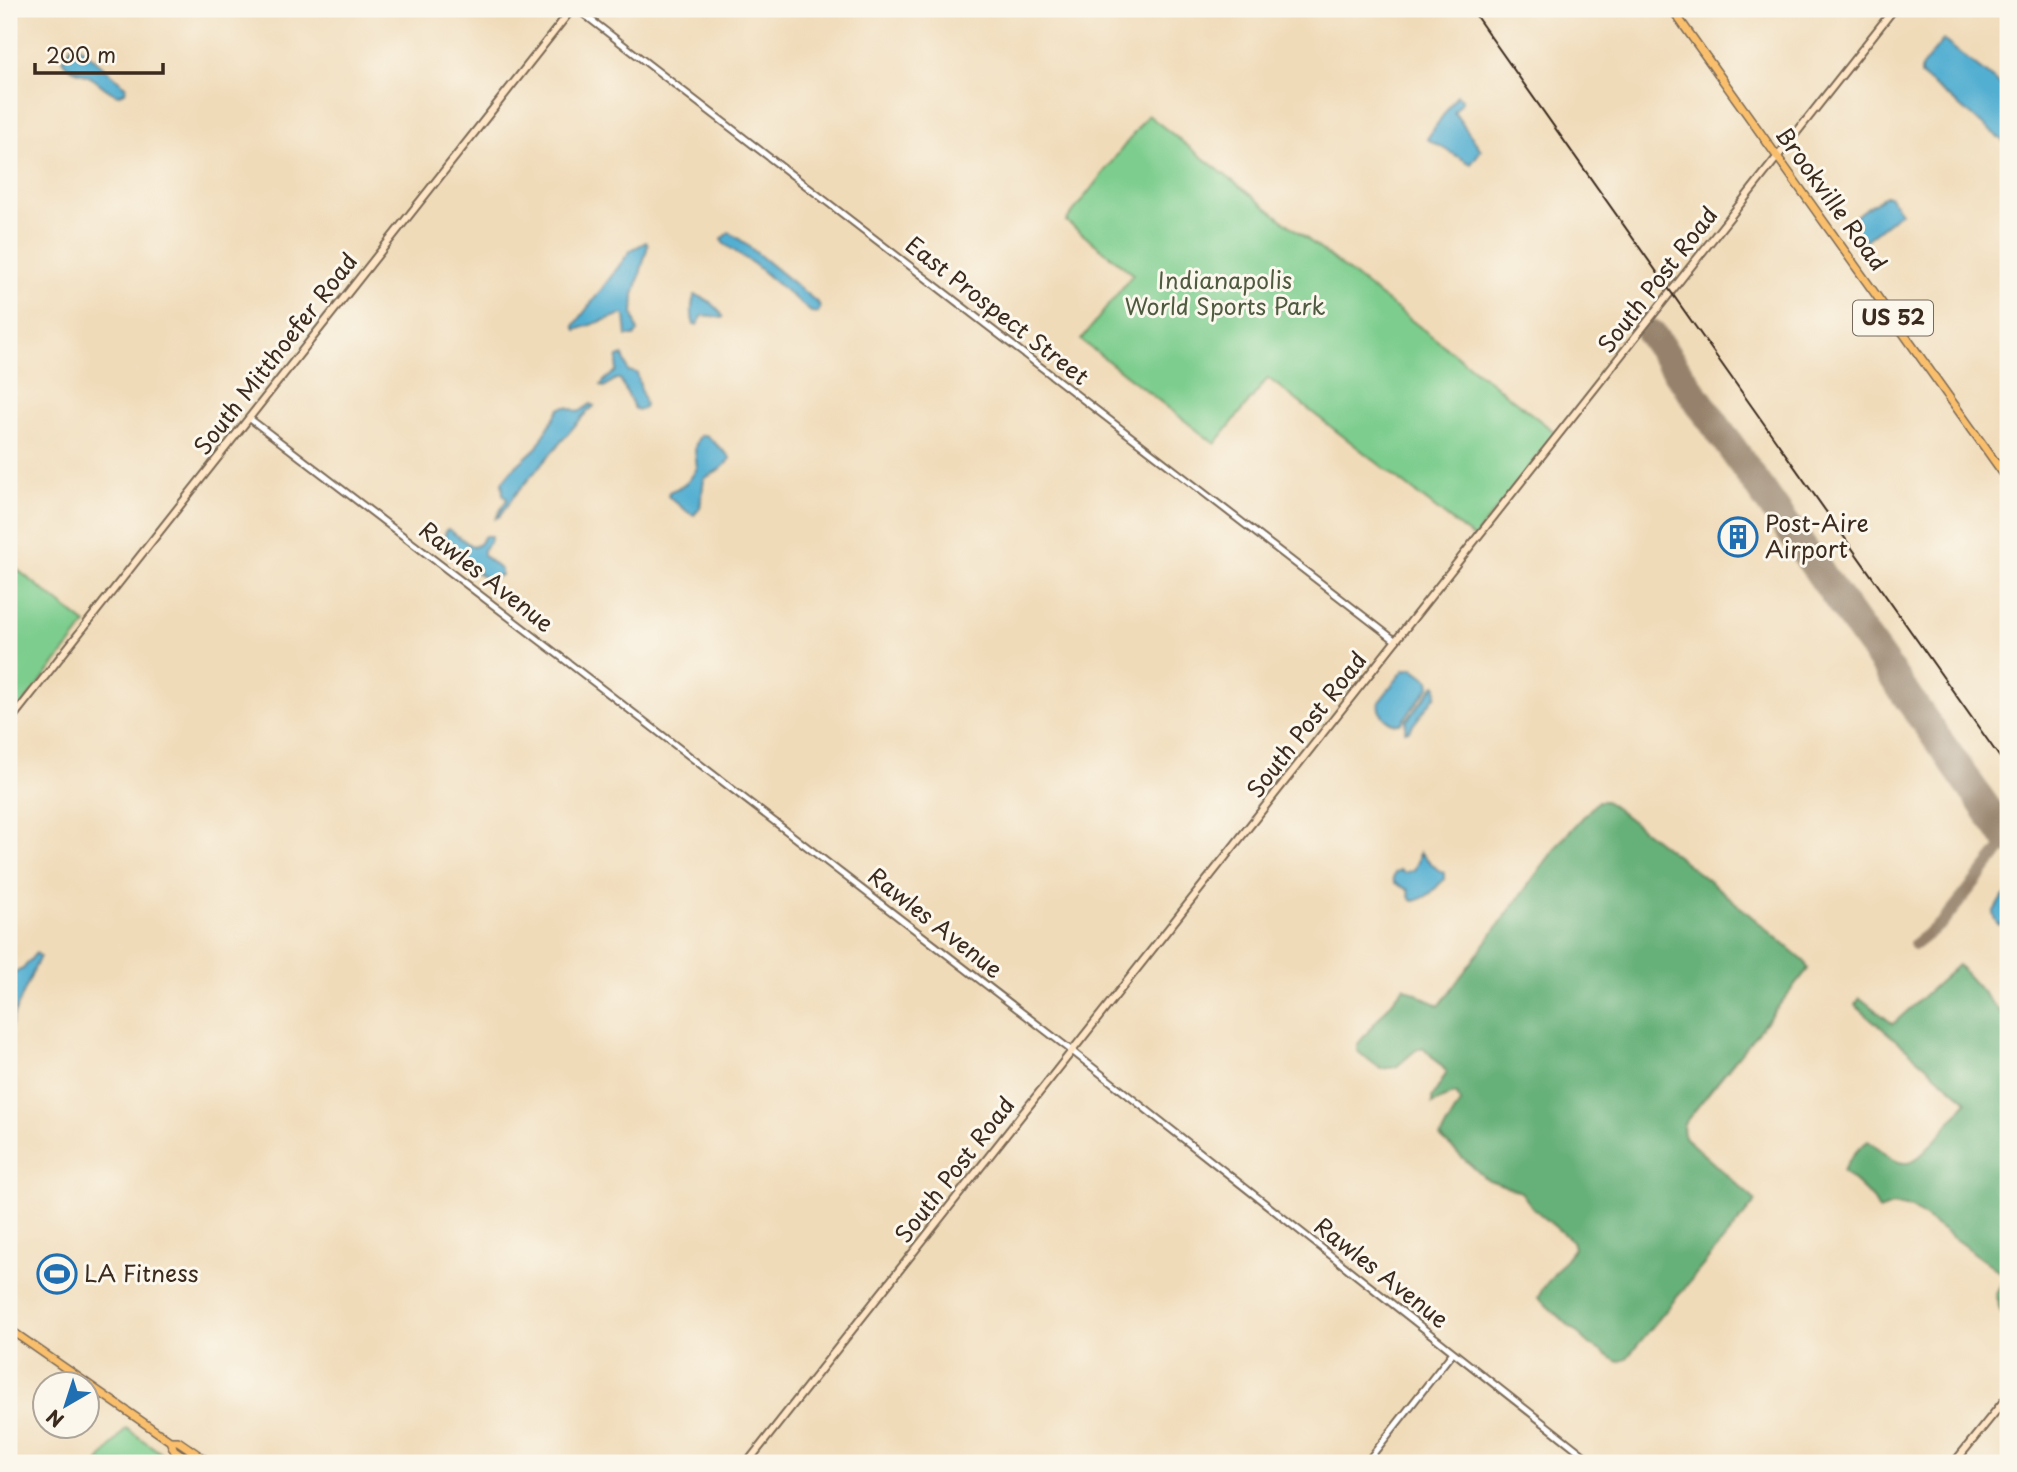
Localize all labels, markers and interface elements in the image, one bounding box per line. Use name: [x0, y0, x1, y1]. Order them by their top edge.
scale bar: [35, 32, 163, 76]
text: 200 m: [46, 38, 116, 70]
street label: Brookville Road: [1768, 119, 1897, 278]
street label: South Post Road: [1588, 198, 1725, 360]
street label: East Prospect Street: [899, 227, 1097, 393]
street label: South Mitthoefer Road: [185, 244, 365, 462]
park label: Indianapolis World Sports Park: [1125, 262, 1325, 323]
road number: US 52: [1853, 300, 1933, 336]
place label: Post-Aire Airport: [1765, 505, 1869, 566]
street label: Rawles Avenue: [412, 512, 562, 640]
building icon: Post-Aire Airport: [1717, 516, 1759, 558]
street label: South Post Road: [1237, 643, 1374, 805]
street label: Rawles Avenue: [861, 858, 1011, 986]
street label: South Post Road: [885, 1088, 1022, 1250]
street label: Rawles Avenue: [1307, 1208, 1457, 1336]
sports icon: LA Fitness: [36, 1253, 78, 1295]
place label: LA Fitness: [84, 1255, 199, 1290]
north arrow: [32, 1370, 102, 1440]
text: N: [40, 1403, 69, 1435]

